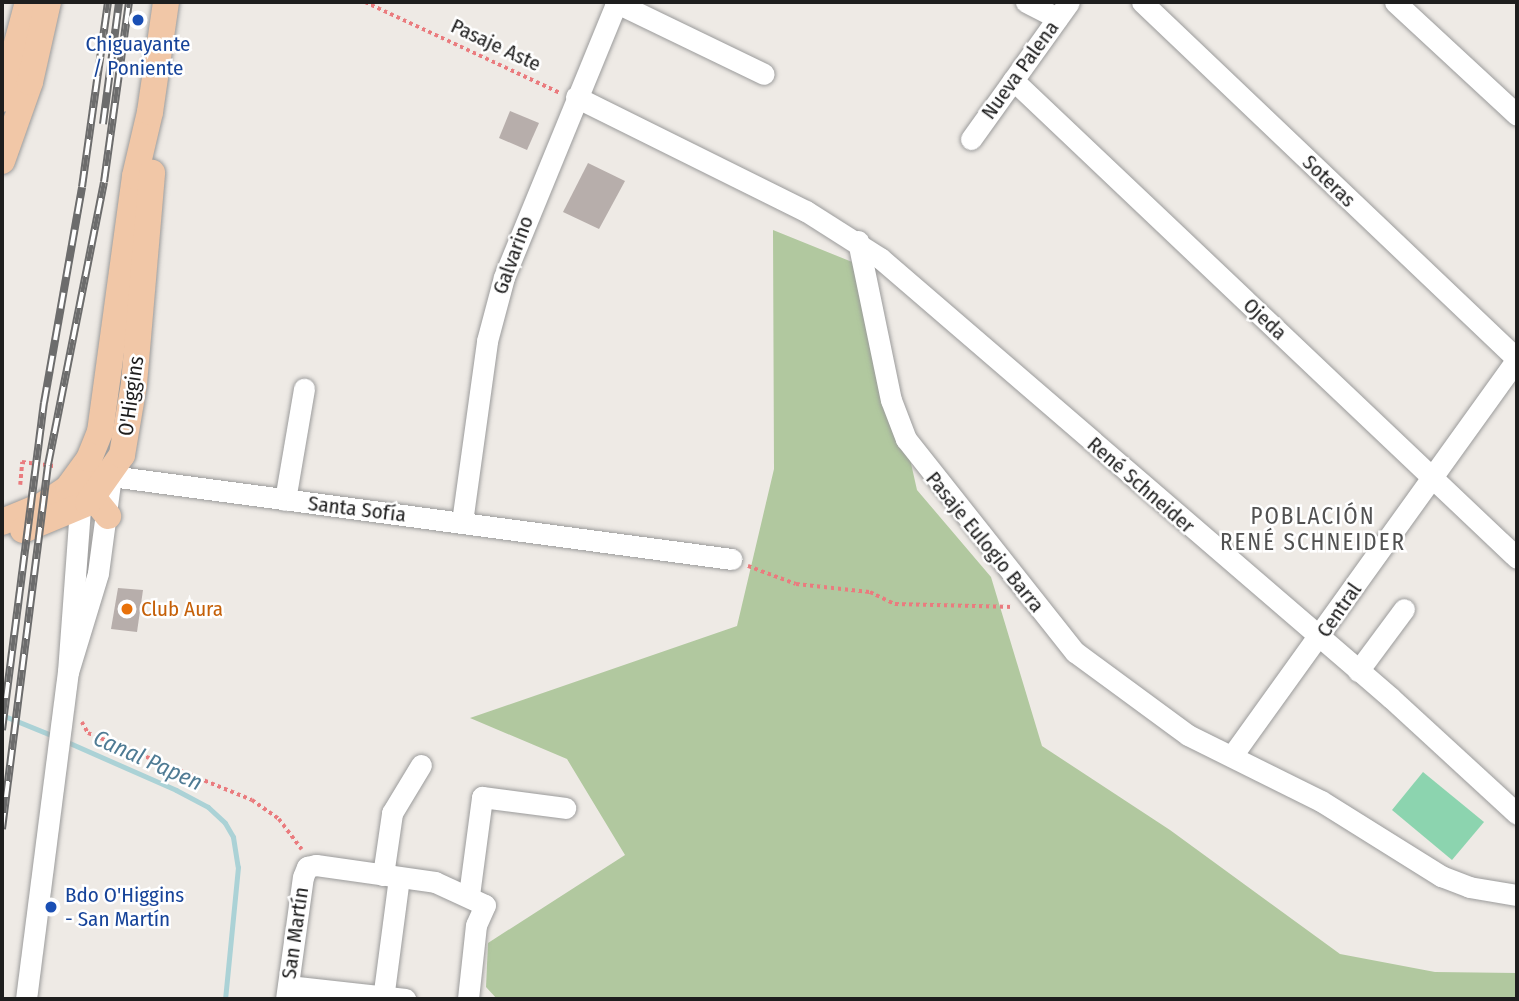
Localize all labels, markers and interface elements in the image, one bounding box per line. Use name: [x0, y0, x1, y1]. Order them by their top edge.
marker: Chiguayante / Poniente: [130, 12, 146, 28]
street label: Pasaje Aste: [447, 13, 545, 77]
street label: Nueva Palena: [976, 16, 1064, 124]
place label: Chiguayante / Poniente: [86, 31, 190, 81]
street label: Soteras: [1297, 150, 1361, 212]
street label: Galvarino: [487, 212, 539, 298]
street label: Ojeda: [1238, 293, 1292, 345]
street label: O'Higgins: [113, 354, 149, 438]
street label: René Schneider: [1082, 432, 1200, 538]
street label: Pasaje Eulogio Barra: [921, 467, 1049, 617]
street label: Santa Sofía: [307, 490, 407, 528]
district label: POBLACIÓN RENÉ SCHNEIDER: [1222, 502, 1404, 556]
street label: Central: [1311, 578, 1367, 642]
place label: Club Aura: [141, 596, 223, 622]
marker: Club Aura: [119, 601, 135, 617]
water label: Canal Papen: [89, 724, 207, 796]
place label: Bdo O'Higgins - San Martín: [65, 882, 184, 932]
street label: San Martín: [276, 885, 314, 981]
marker: Bdo O'Higgins - San Martín: [43, 899, 59, 915]

